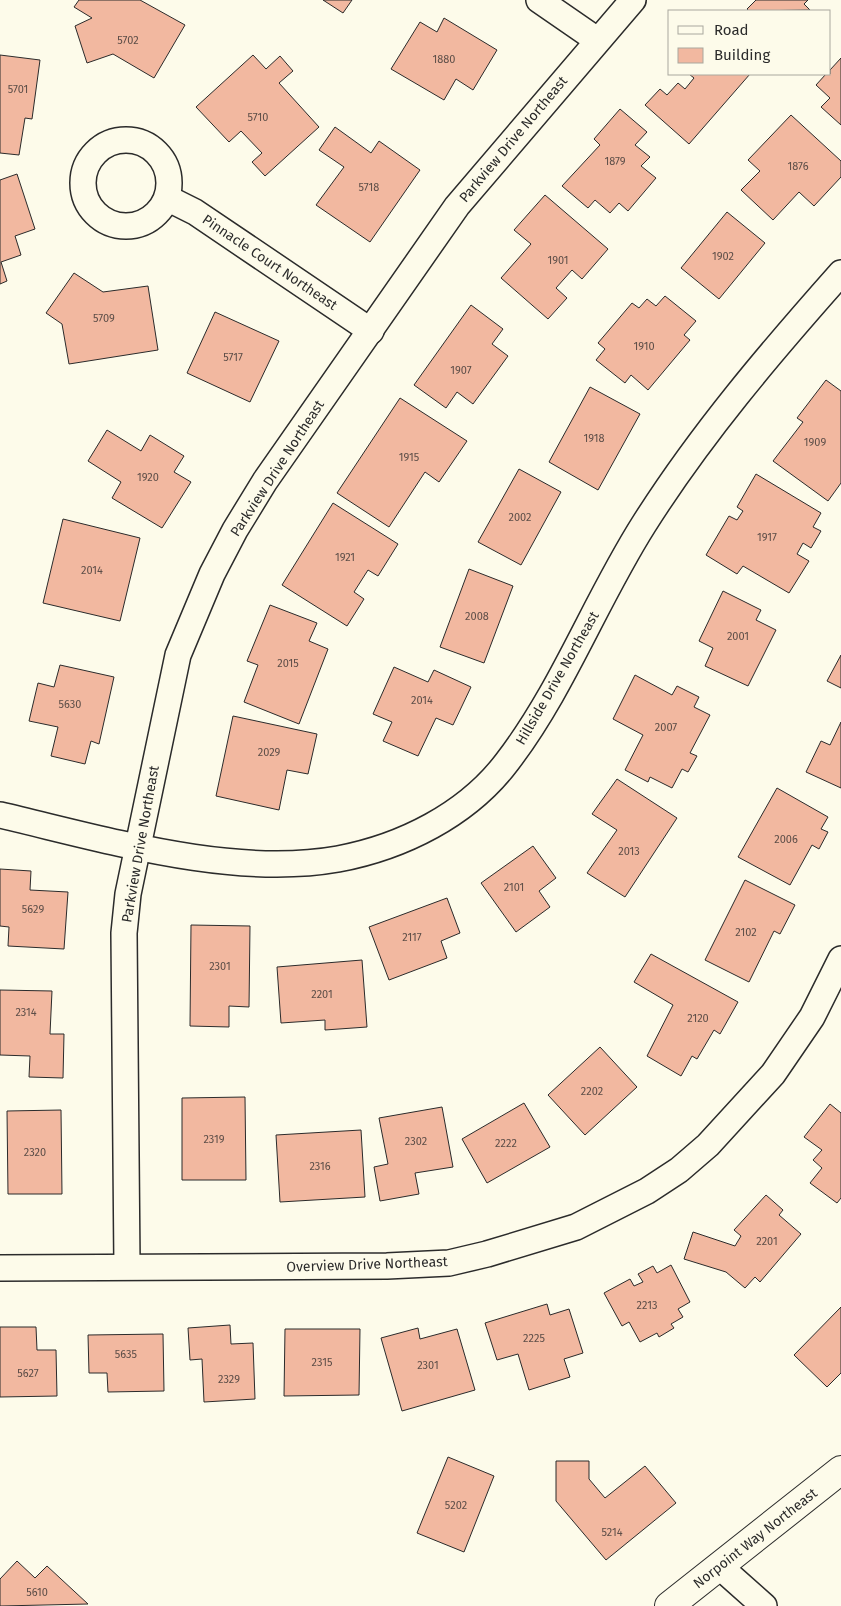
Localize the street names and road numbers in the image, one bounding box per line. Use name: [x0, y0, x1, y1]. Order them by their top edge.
street label: Parkview Drive Northeast: [456, 72, 572, 206]
street label: Pinnacle Court Northeast: [199, 211, 341, 314]
street label: Parkview Drive Northeast: [227, 396, 328, 540]
street label: Hillside Drive Northeast: [512, 608, 603, 748]
street label: Parkview Drive Northeast: [118, 763, 163, 924]
street label: Overview Drive Northeast: [286, 1253, 449, 1276]
street label: Norpoint Way Northeast: [690, 1484, 821, 1592]

